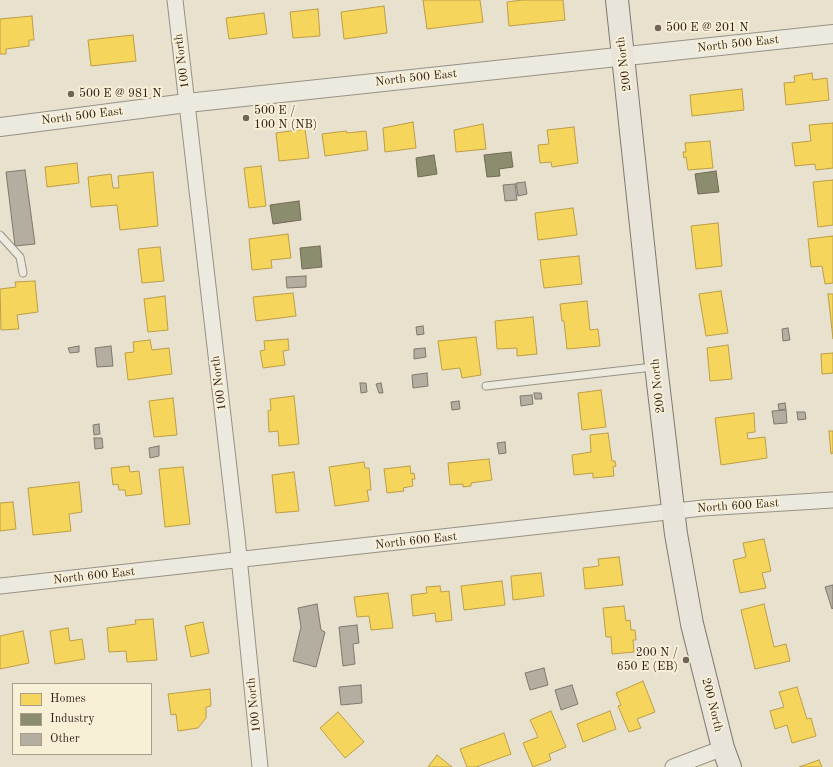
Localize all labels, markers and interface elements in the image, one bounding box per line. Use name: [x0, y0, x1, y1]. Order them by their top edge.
place label: 500 E @ 201 N: [666, 21, 749, 35]
marker: 500 E @ 201 N: [653, 23, 663, 33]
street label: 100 North: [171, 33, 193, 89]
street label: North 500 East: [696, 33, 780, 55]
street label: 200 North: [613, 36, 635, 92]
street label: North 500 East: [374, 67, 458, 89]
place label: 500 E @ 981 N: [79, 87, 162, 101]
marker: 500 E @ 981 N: [66, 89, 76, 99]
street label: North 500 East: [40, 104, 124, 128]
place label: 500 E / 100 N (NB): [254, 104, 317, 132]
marker: 500 E / 100 N (NB): [241, 113, 251, 123]
street label: 100 North: [208, 355, 230, 411]
street label: 200 North: [648, 358, 668, 414]
street label: North 600 East: [697, 496, 779, 516]
street label: North 600 East: [374, 530, 458, 552]
street label: North 600 East: [52, 565, 136, 587]
place label: 200 N / 650 E (EB): [617, 646, 678, 674]
marker: 200 N / 650 E (EB): [681, 655, 691, 665]
street label: 100 North: [244, 677, 264, 733]
street label: 200 North: [698, 677, 726, 733]
legend: [12, 683, 152, 755]
text: Homes: [50, 693, 86, 705]
text: Industry: [50, 713, 95, 725]
text: Other: [50, 733, 80, 745]

